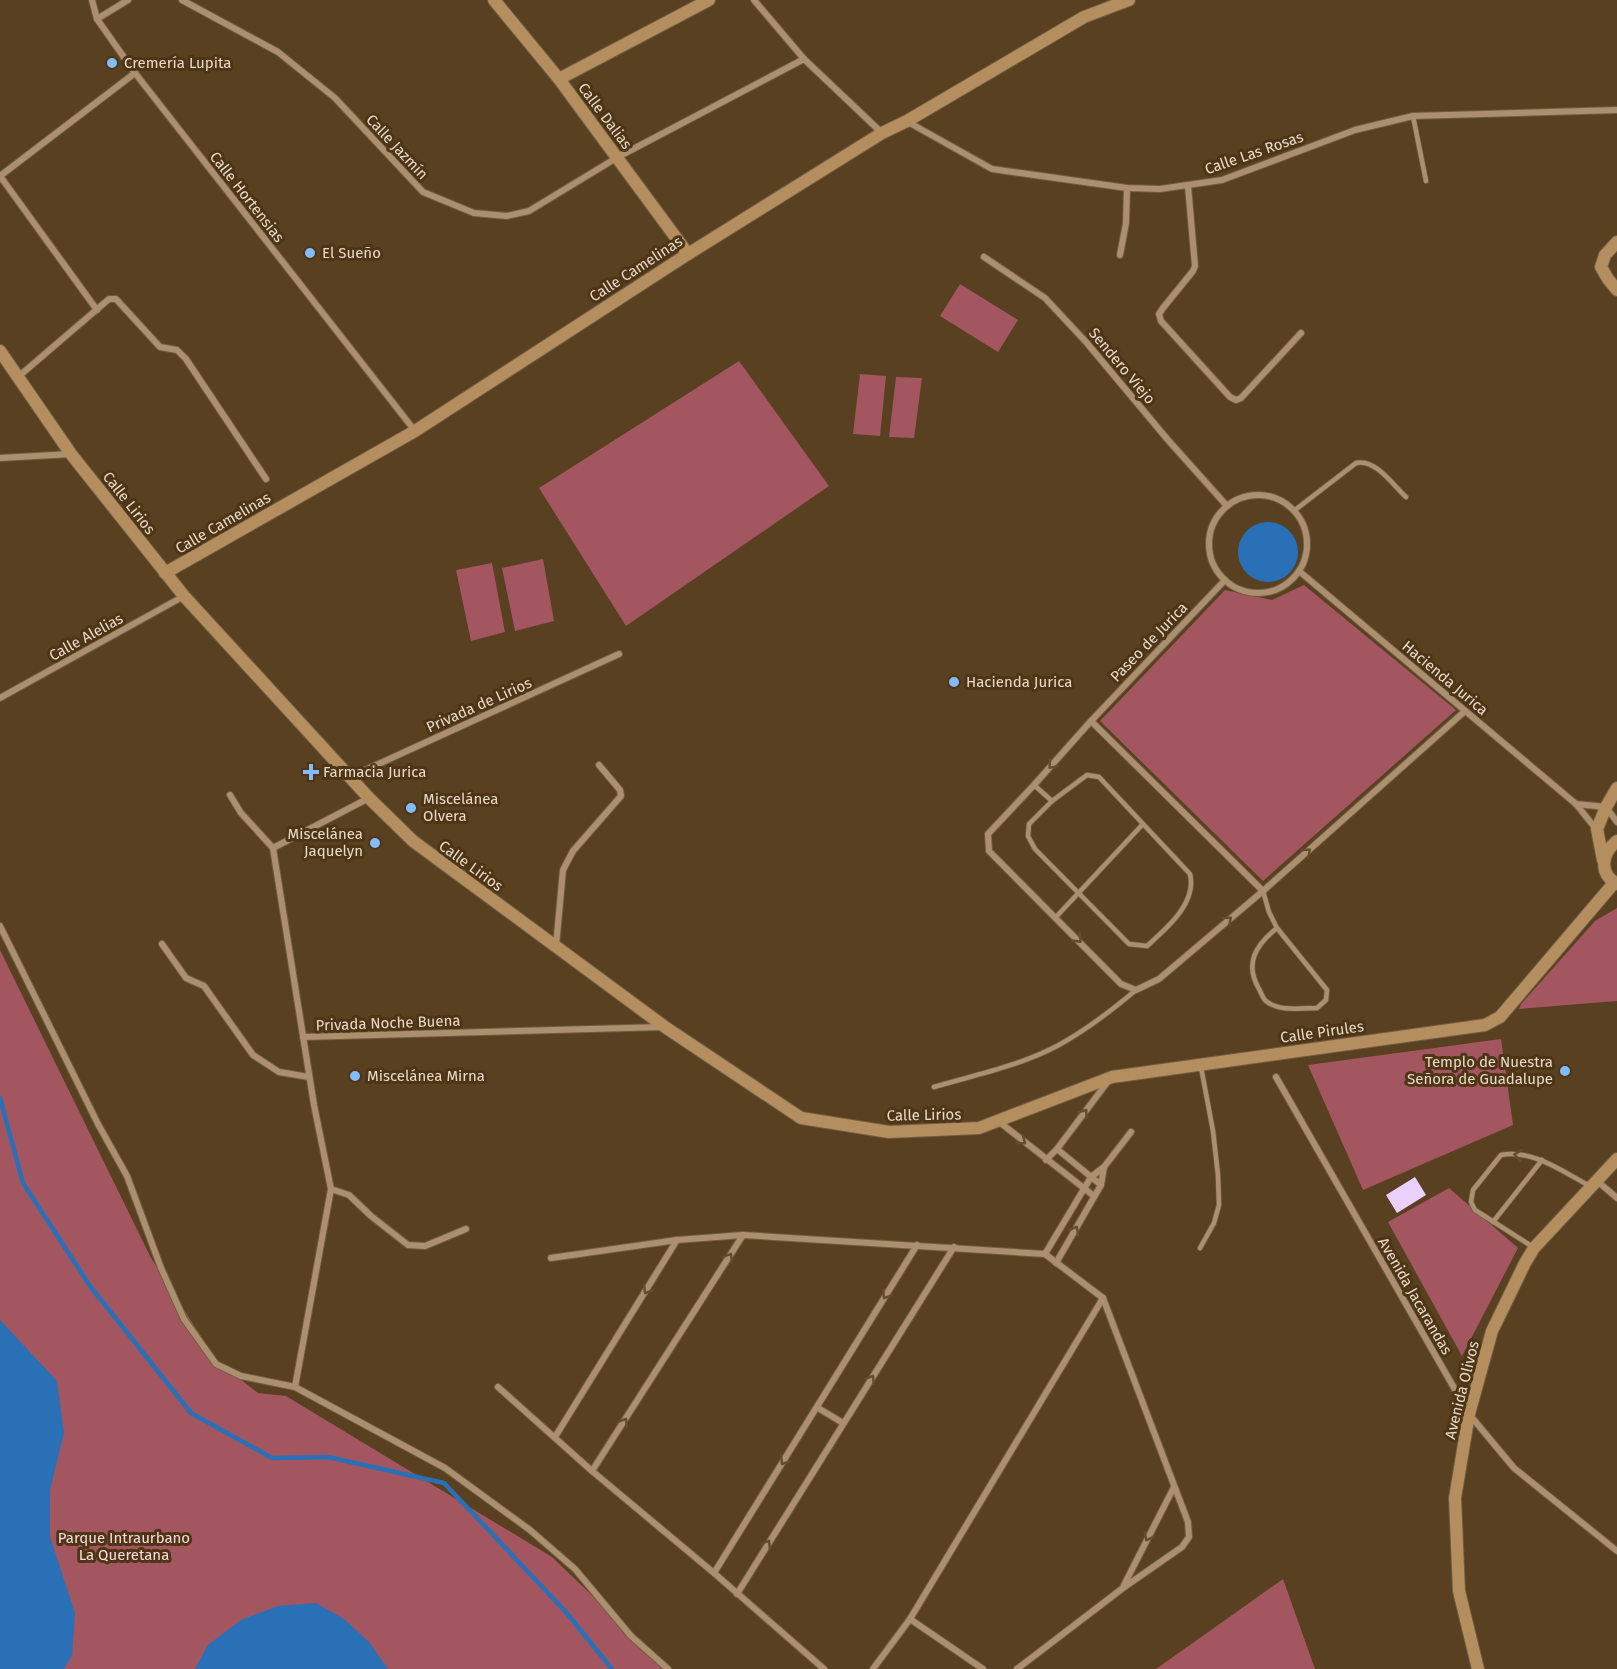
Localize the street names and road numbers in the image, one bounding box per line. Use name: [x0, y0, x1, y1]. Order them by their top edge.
street label: Calle Dalias: [574, 79, 636, 153]
street label: Calle Jazmín: [362, 111, 432, 183]
street label: Calle Las Rosas: [1202, 128, 1306, 178]
street label: Calle Hortensias: [206, 148, 288, 246]
street label: Calle Camelinas: [586, 232, 686, 306]
street label: Sendero Viejo: [1085, 324, 1159, 408]
street label: Calle Lirios: [99, 468, 159, 538]
street label: Calle Camelinas: [172, 488, 274, 558]
street label: Paseo de Jurica: [1107, 599, 1191, 685]
street label: Calle Alelias: [46, 609, 126, 665]
street label: Hacienda Jurica: [1398, 637, 1492, 719]
street label: Privada de Lirios: [424, 674, 534, 736]
street label: Calle Lirios: [436, 837, 506, 895]
street label: Privada Noche Buena: [315, 1011, 461, 1035]
street label: Calle Pirules: [1279, 1017, 1365, 1047]
street label: Calle Lirios: [887, 1105, 961, 1125]
street label: Avenida Jacarandas: [1374, 1234, 1456, 1358]
street label: Avenida Olivos: [1441, 1339, 1483, 1441]

